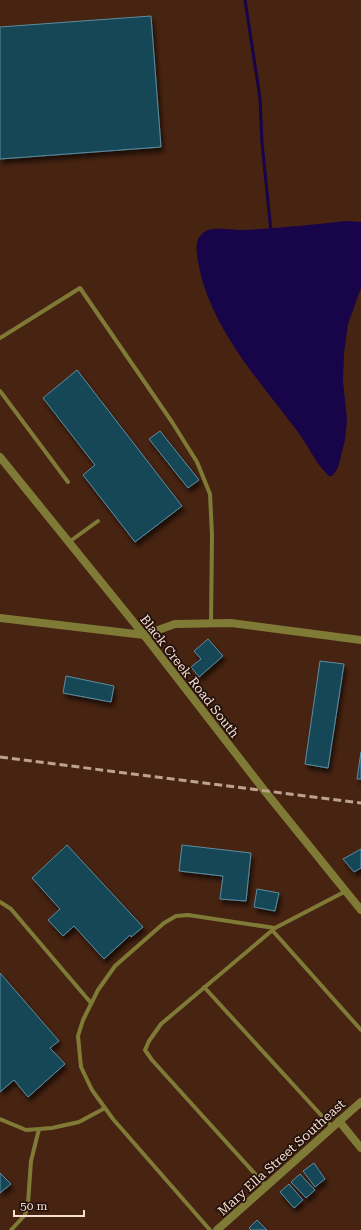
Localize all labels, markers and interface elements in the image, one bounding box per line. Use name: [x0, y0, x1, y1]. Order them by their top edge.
street label: Black Creek Road South: [137, 612, 243, 741]
street label: Mary Ella Street Southeast: [215, 1096, 348, 1218]
scale bar: [14, 1192, 84, 1218]
text: 50 m: [20, 1199, 47, 1213]

